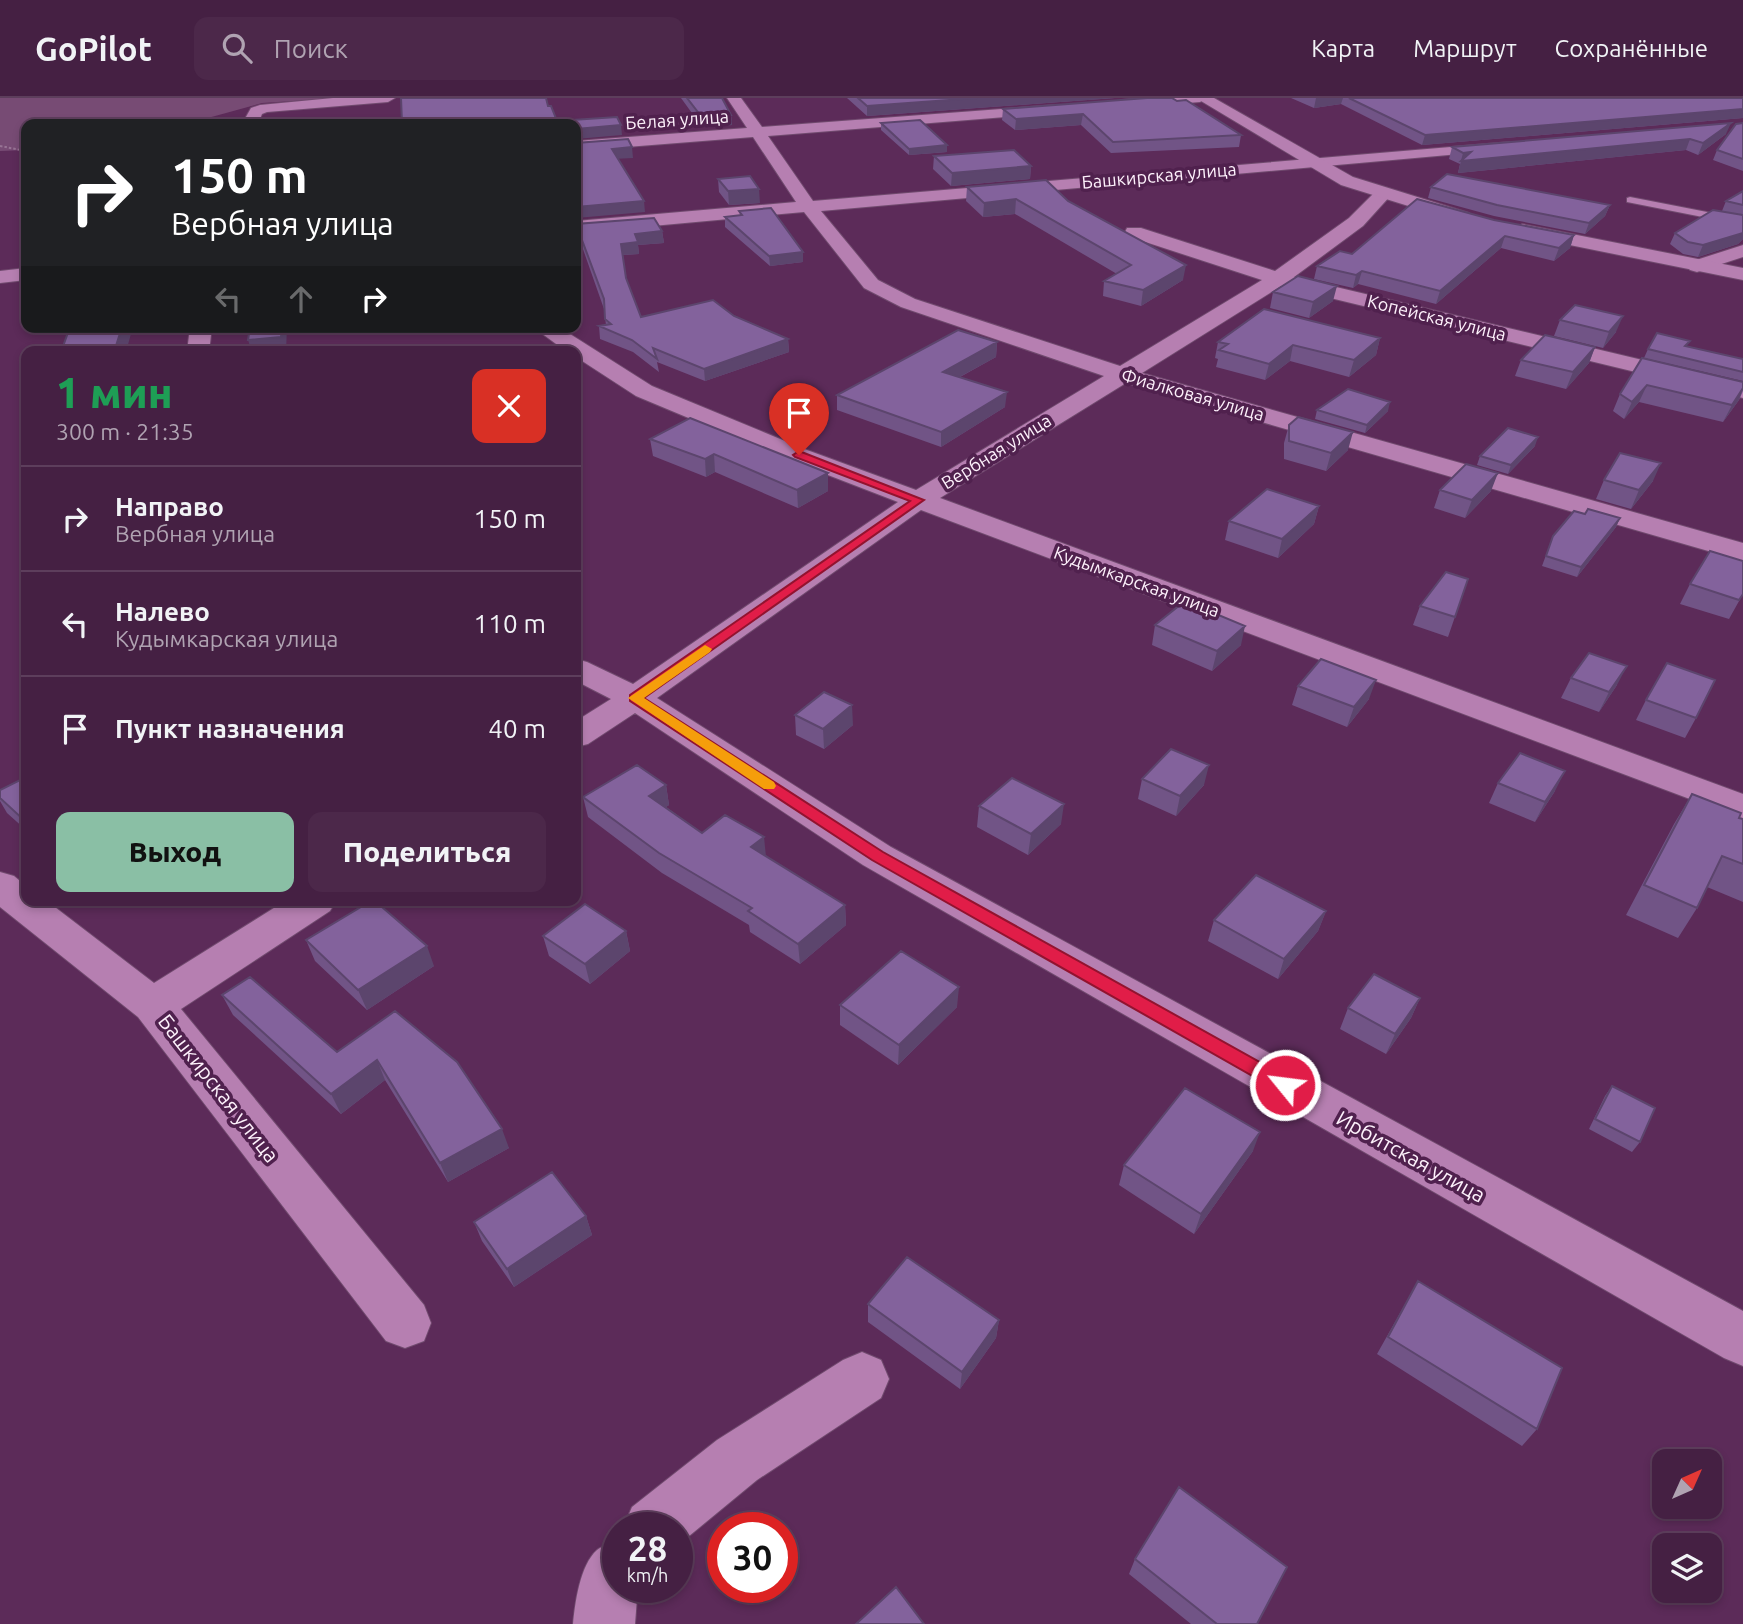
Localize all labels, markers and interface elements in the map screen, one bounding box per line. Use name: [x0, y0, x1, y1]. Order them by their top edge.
search box: [194, 17, 684, 80]
icon: search: [218, 29, 256, 67]
text: GoPilot: [35, 30, 152, 67]
text: Поиск: [274, 34, 348, 63]
text: Карта: [1311, 35, 1375, 62]
text: Маршрут: [1413, 35, 1517, 62]
text: Сохранённые: [1555, 35, 1708, 62]
street label: Белая улица: [624, 105, 730, 133]
icon: right: [56, 147, 147, 238]
text: 150 m: [171, 147, 308, 202]
street label: Башкирская улица: [1081, 158, 1237, 192]
text: Вербная улица: [171, 205, 394, 241]
icon: left: [209, 280, 247, 318]
icon: ahead: [282, 280, 320, 318]
icon: right: [355, 280, 393, 318]
street label: Копейская улица: [1366, 290, 1508, 344]
street label: Фиалковая улица: [1119, 364, 1267, 424]
text: 1 мин: [56, 369, 173, 416]
button: close: [472, 369, 546, 443]
pin: [769, 383, 829, 455]
icon: arrive: [780, 394, 818, 432]
street label: Вербная улица: [938, 409, 1054, 493]
text: 300 m · 21:35: [56, 419, 194, 444]
text: Направо: [115, 492, 224, 521]
icon: right: [56, 500, 94, 538]
text: 150 m: [474, 504, 546, 533]
text: Вербная улица: [115, 521, 275, 546]
street label: Кудымкарская улица: [1051, 542, 1223, 620]
text: Налево: [115, 597, 210, 626]
icon: left: [56, 605, 94, 643]
text: 110 m: [474, 609, 546, 638]
text: Кудымкарская улица: [115, 626, 338, 651]
icon: arrive: [56, 710, 94, 748]
text: Пункт назначения: [115, 714, 345, 743]
text: 40 m: [488, 714, 546, 743]
button: Выход: [56, 812, 294, 892]
button: Поделиться: [308, 812, 546, 892]
street label: Башкирская улица: [154, 1009, 284, 1167]
position arrow: [1248, 1048, 1322, 1122]
street label: Ирбитская улица: [1332, 1105, 1490, 1207]
north arrow: [1652, 1449, 1722, 1519]
map controls: [1652, 1449, 1722, 1603]
speed limit sign: 30: [707, 1512, 798, 1603]
text: 28: [628, 1528, 667, 1568]
button: layers: [1652, 1533, 1722, 1603]
text: km/h: [627, 1565, 668, 1585]

